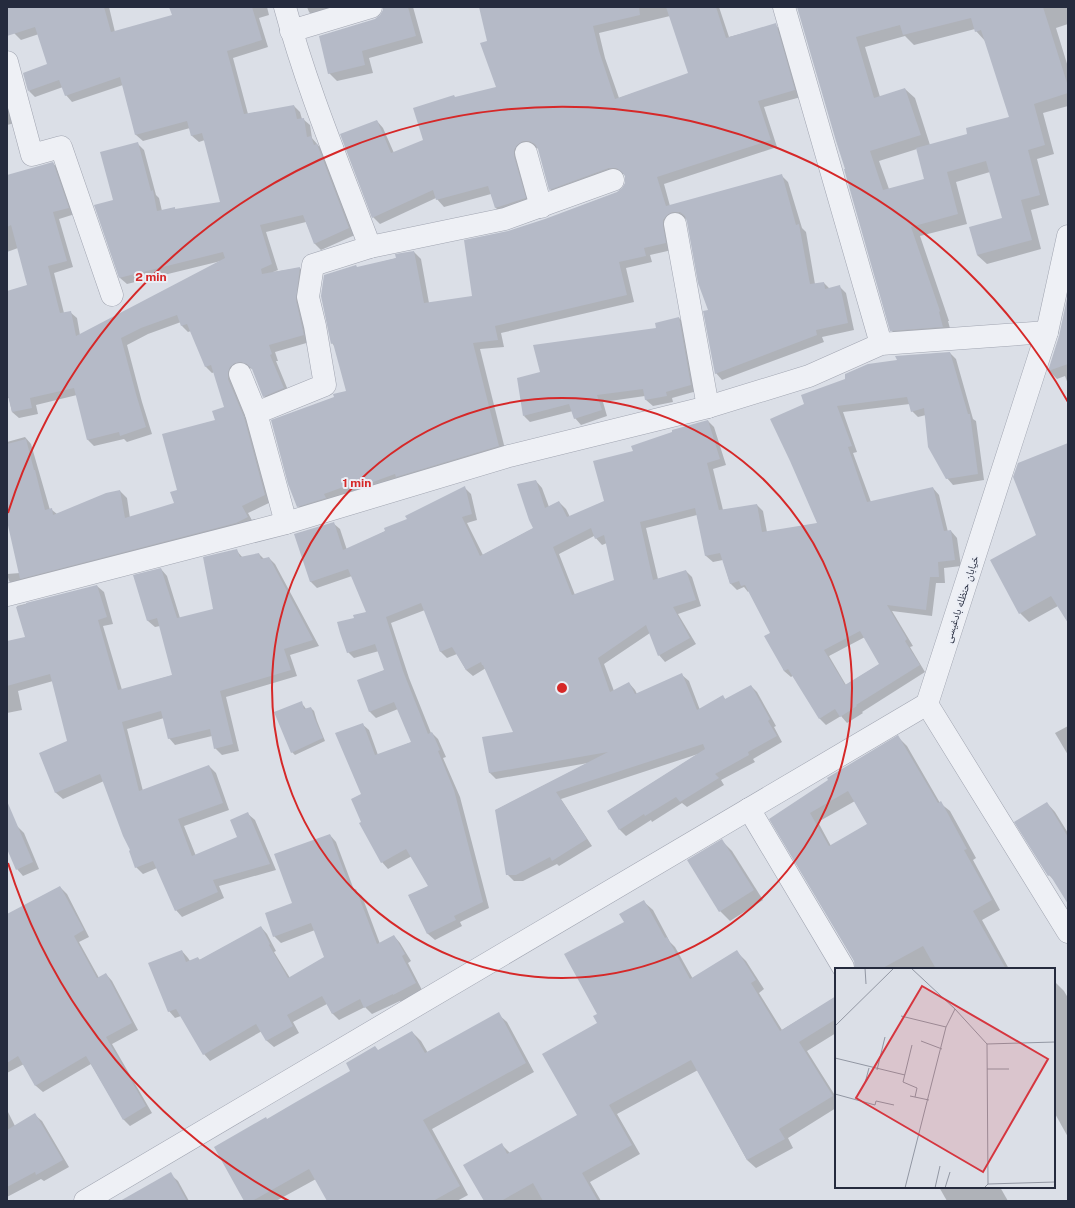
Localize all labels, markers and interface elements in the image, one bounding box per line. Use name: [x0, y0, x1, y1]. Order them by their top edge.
text: 2 min: [135, 270, 167, 284]
text: 1 min: [343, 476, 371, 490]
street label: خیابان حنظله بادغیسی: [941, 554, 982, 644]
centre of rings: [555, 681, 569, 695]
inset map: [835, 968, 1055, 1188]

